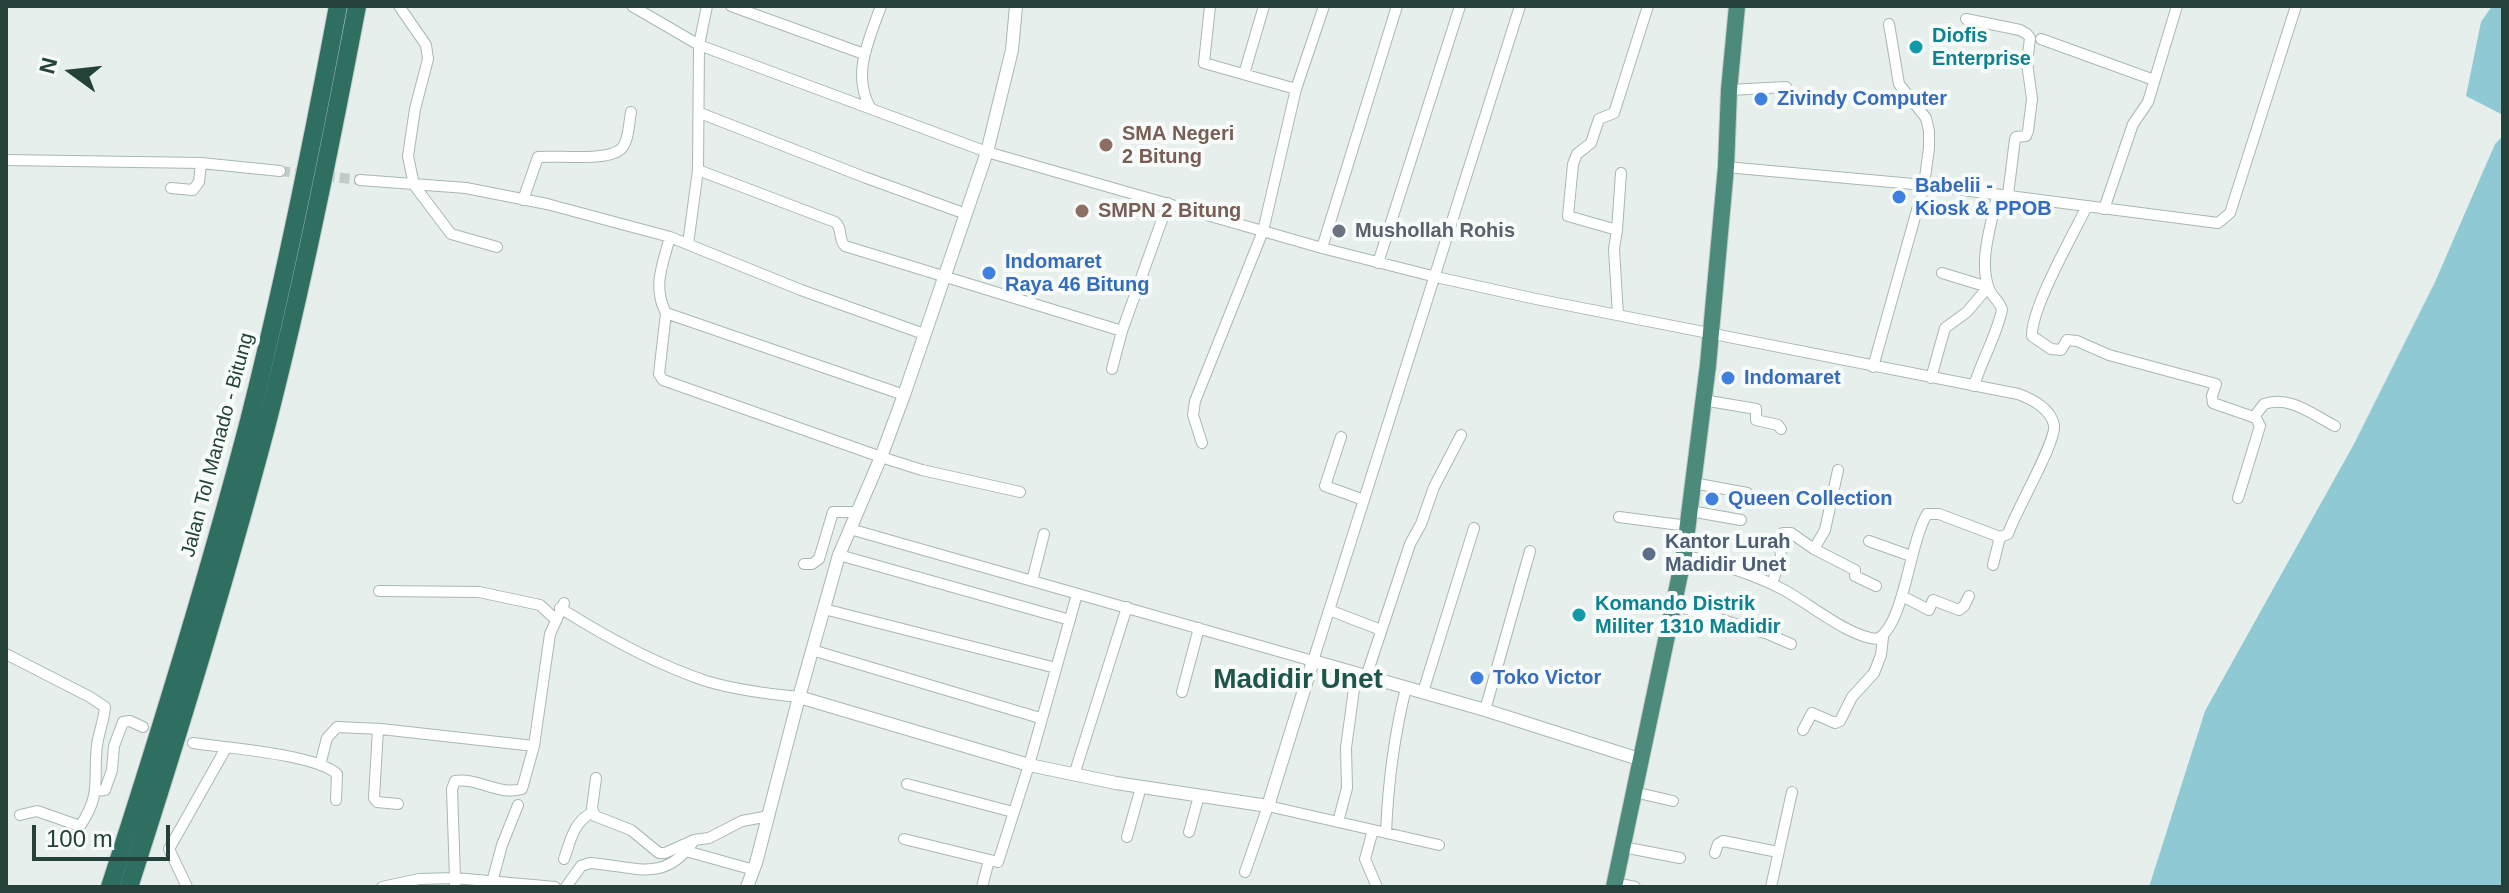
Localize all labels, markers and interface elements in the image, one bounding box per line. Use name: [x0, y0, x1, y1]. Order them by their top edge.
place label: Diofis Enterprise: [1932, 24, 2031, 71]
north arrow: [32, 32, 112, 112]
marker: Diofis Enterprise: [1907, 38, 1925, 56]
text: N: [34, 55, 62, 77]
place label: Zivindy Computer: [1777, 87, 1947, 111]
marker: Zivindy Computer: [1752, 90, 1770, 108]
place label: SMA Negeri 2 Bitung: [1122, 122, 1234, 169]
marker: SMA Negeri 2 Bitung: [1097, 136, 1115, 154]
place label: Babelii - Kiosk & PPOB: [1915, 174, 2052, 221]
marker: Babelii - Kiosk & PPOB: [1890, 188, 1908, 206]
place label: SMPN 2 Bitung: [1098, 199, 1241, 223]
marker: SMPN 2 Bitung: [1073, 202, 1091, 220]
place label: Mushollah Rohis: [1355, 219, 1515, 243]
marker: Mushollah Rohis: [1330, 222, 1348, 240]
place label: Indomaret Raya 46 Bitung: [1005, 250, 1149, 297]
marker: Indomaret Raya 46 Bitung: [980, 264, 998, 282]
street label: Jalan Tol Manado - Bitung: [176, 330, 260, 560]
place label: Indomaret: [1744, 366, 1841, 390]
marker: Indomaret: [1719, 369, 1737, 387]
place label: Queen Collection: [1728, 487, 1892, 511]
marker: Queen Collection: [1703, 490, 1721, 508]
place label: Kantor Lurah Madidir Unet: [1665, 530, 1791, 577]
marker: Kantor Lurah Madidir Unet: [1640, 545, 1658, 563]
place label: Komando Distrik Militer 1310 Madidir: [1595, 592, 1781, 639]
marker: Komando Distrik Militer 1310 Madidir: [1570, 606, 1588, 624]
district label: Madidir Unet: [1213, 663, 1383, 697]
place label: Toko Victor: [1493, 666, 1601, 690]
marker: Toko Victor: [1468, 669, 1486, 687]
scale bar: [36, 809, 174, 859]
text: 100 m: [46, 825, 113, 852]

